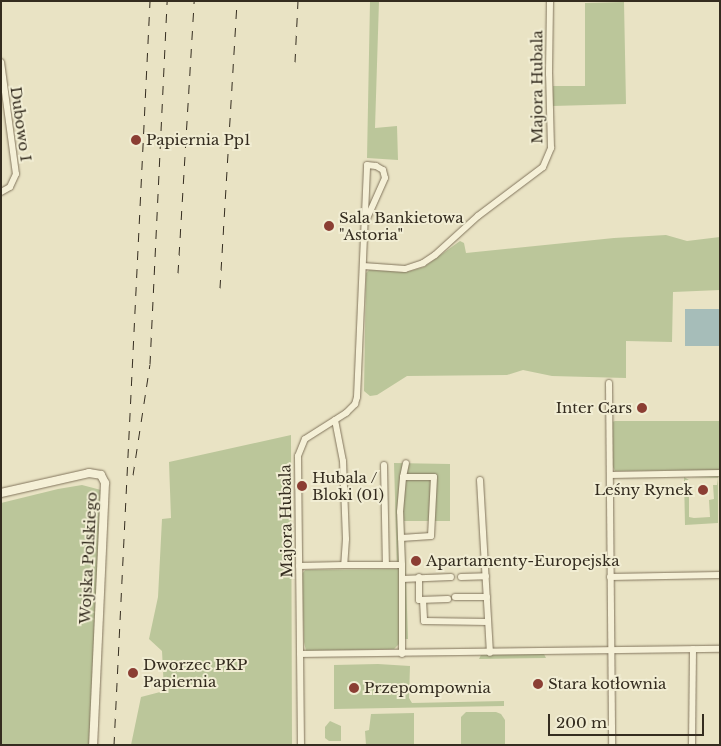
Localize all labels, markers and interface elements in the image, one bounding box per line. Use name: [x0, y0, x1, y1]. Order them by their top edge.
street label: Majora Hubala: [528, 30, 546, 144]
street label: Dubowo I: [7, 85, 35, 163]
place label: Papiernia Pp1: [146, 131, 251, 149]
marker: Papiernia Pp1: [130, 134, 142, 146]
place label: Sala Bankietowa "Astoria": [339, 208, 464, 243]
marker: Sala Bankietowa "Astoria": [323, 220, 335, 232]
place label: Inter Cars: [555, 399, 632, 417]
marker: Inter Cars: [636, 402, 648, 414]
street label: Majora Hubala: [276, 464, 296, 578]
place label: Hubala / Bloki (01): [312, 468, 384, 503]
marker: Hubala / Bloki (01): [296, 480, 308, 492]
place label: Leśny Rynek: [594, 481, 693, 499]
marker: Leśny Rynek: [697, 484, 709, 496]
street label: Wojska Polskiego: [76, 491, 100, 625]
place label: Apartamenty-Europejska: [426, 552, 619, 570]
marker: Apartamenty-Europejska: [410, 555, 422, 567]
place label: Dworzec PKP Papiernia: [143, 655, 247, 690]
marker: Dworzec PKP Papiernia: [127, 667, 139, 679]
place label: Stara kotłownia: [548, 675, 666, 693]
marker: Stara kotłownia: [532, 678, 544, 690]
place label: Przepompownia: [364, 679, 491, 697]
marker: Przepompownia: [348, 682, 360, 694]
scale bar: [551, 704, 707, 736]
text: 200 m: [556, 713, 607, 732]

